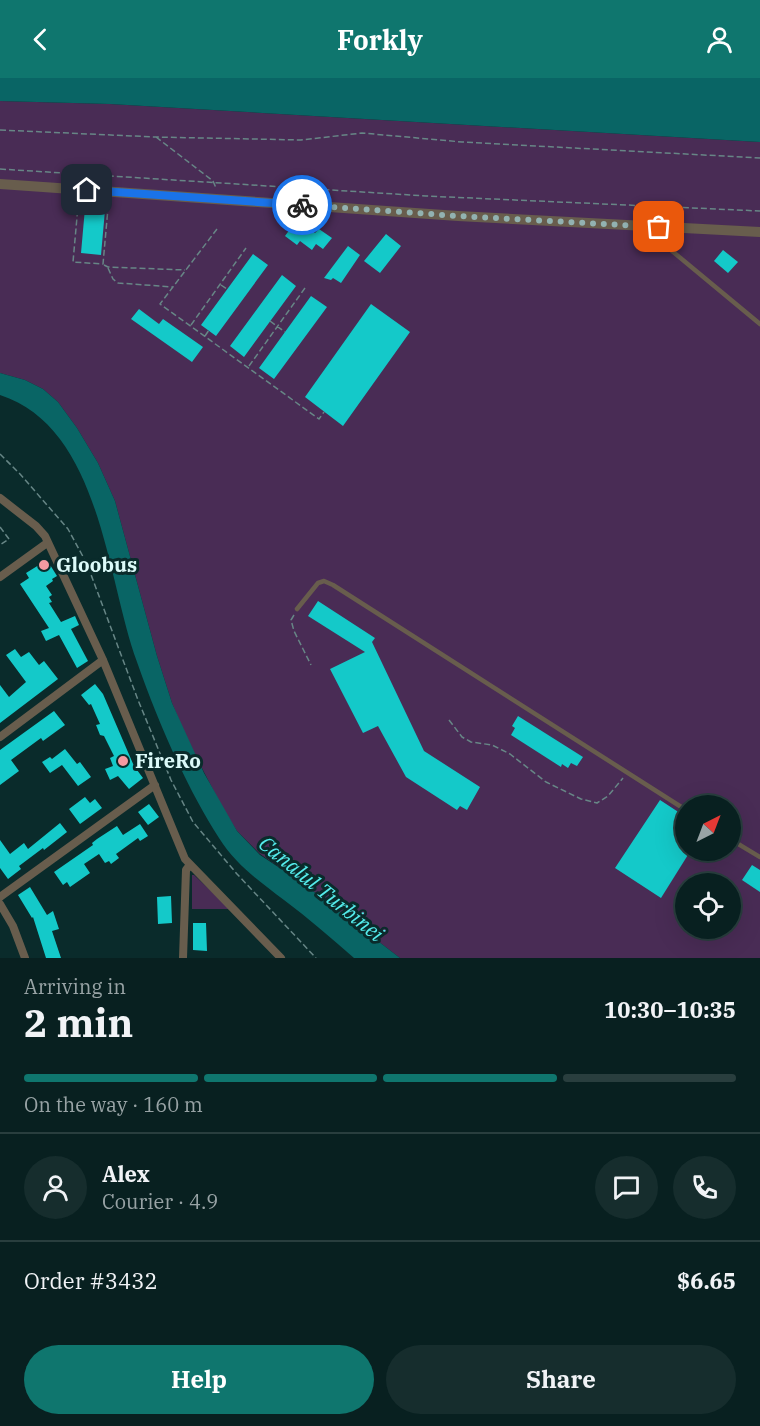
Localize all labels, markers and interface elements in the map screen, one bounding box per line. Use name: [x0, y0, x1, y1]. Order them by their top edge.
text: Forkly: [337, 22, 423, 57]
icon: back: [24, 23, 57, 56]
icon: person: [703, 23, 736, 56]
pin: [61, 164, 112, 215]
icon: home: [70, 173, 103, 206]
courier: [272, 175, 332, 235]
icon: bike: [286, 189, 319, 222]
pin: [633, 201, 684, 252]
icon: bag: [642, 210, 675, 243]
place label: Gloobus: [56, 551, 137, 578]
marker: Gloobus: [37, 558, 51, 572]
place label: FireRo: [135, 747, 201, 774]
marker: FireRo: [116, 754, 130, 768]
north arrow: [675, 795, 741, 861]
map controls: [675, 795, 741, 939]
water label: Canalul Turbinei: [253, 829, 391, 948]
button: locate: [675, 873, 741, 939]
text: Arriving in: [24, 973, 126, 1000]
text: 10:30–10:35: [604, 995, 736, 1024]
text: 2 min: [24, 997, 133, 1048]
text: On the way · 160 m: [24, 1091, 203, 1118]
button: person: [24, 1156, 87, 1219]
button: chat: [595, 1156, 658, 1219]
button: phone: [673, 1156, 736, 1219]
text: Alex: [102, 1159, 150, 1188]
text: Courier · 4.9: [102, 1188, 218, 1215]
text: Order #3432: [24, 1266, 158, 1295]
text: $6.65: [677, 1266, 736, 1295]
button: Help: [24, 1345, 374, 1414]
button: Share: [386, 1345, 736, 1414]

